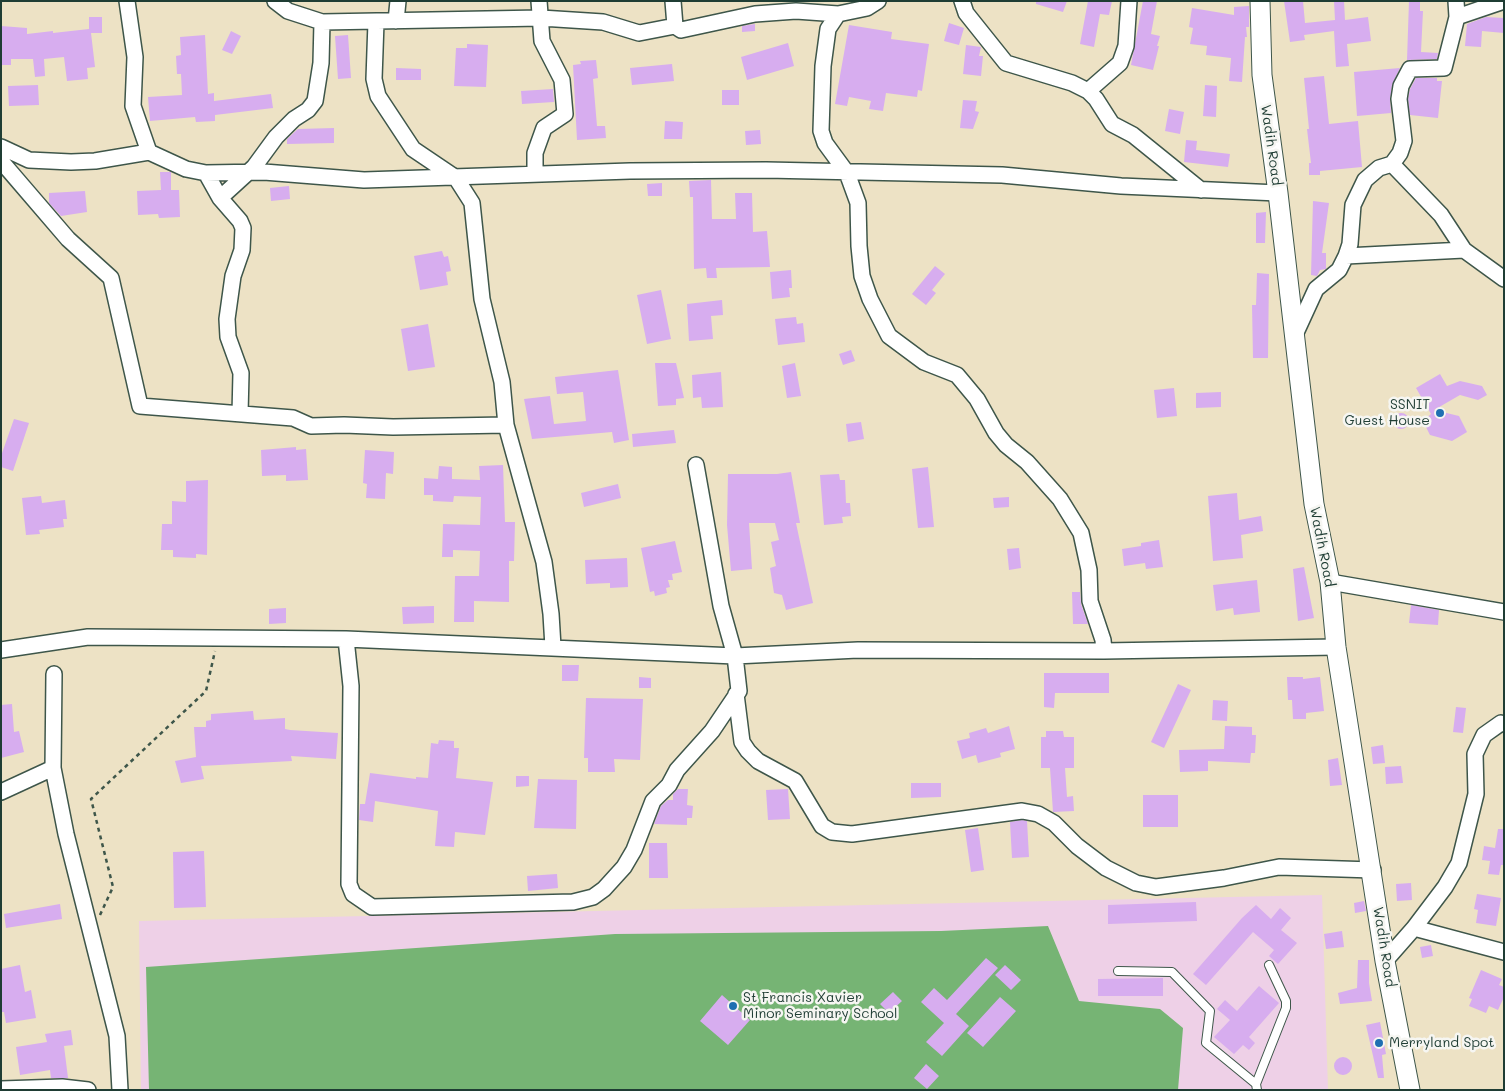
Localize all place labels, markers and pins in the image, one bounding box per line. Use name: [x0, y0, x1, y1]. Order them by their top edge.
place label: SSNIT Guest House: [1344, 397, 1430, 430]
marker: SSNIT Guest House: [1434, 407, 1446, 419]
place label: St Francis Xavier Minor Seminary School: [743, 990, 897, 1022]
marker: St Francis Xavier Minor Seminary School: [727, 1000, 739, 1012]
place label: Merryland Spot: [1389, 1035, 1495, 1051]
marker: Merryland Spot: [1373, 1037, 1385, 1049]

